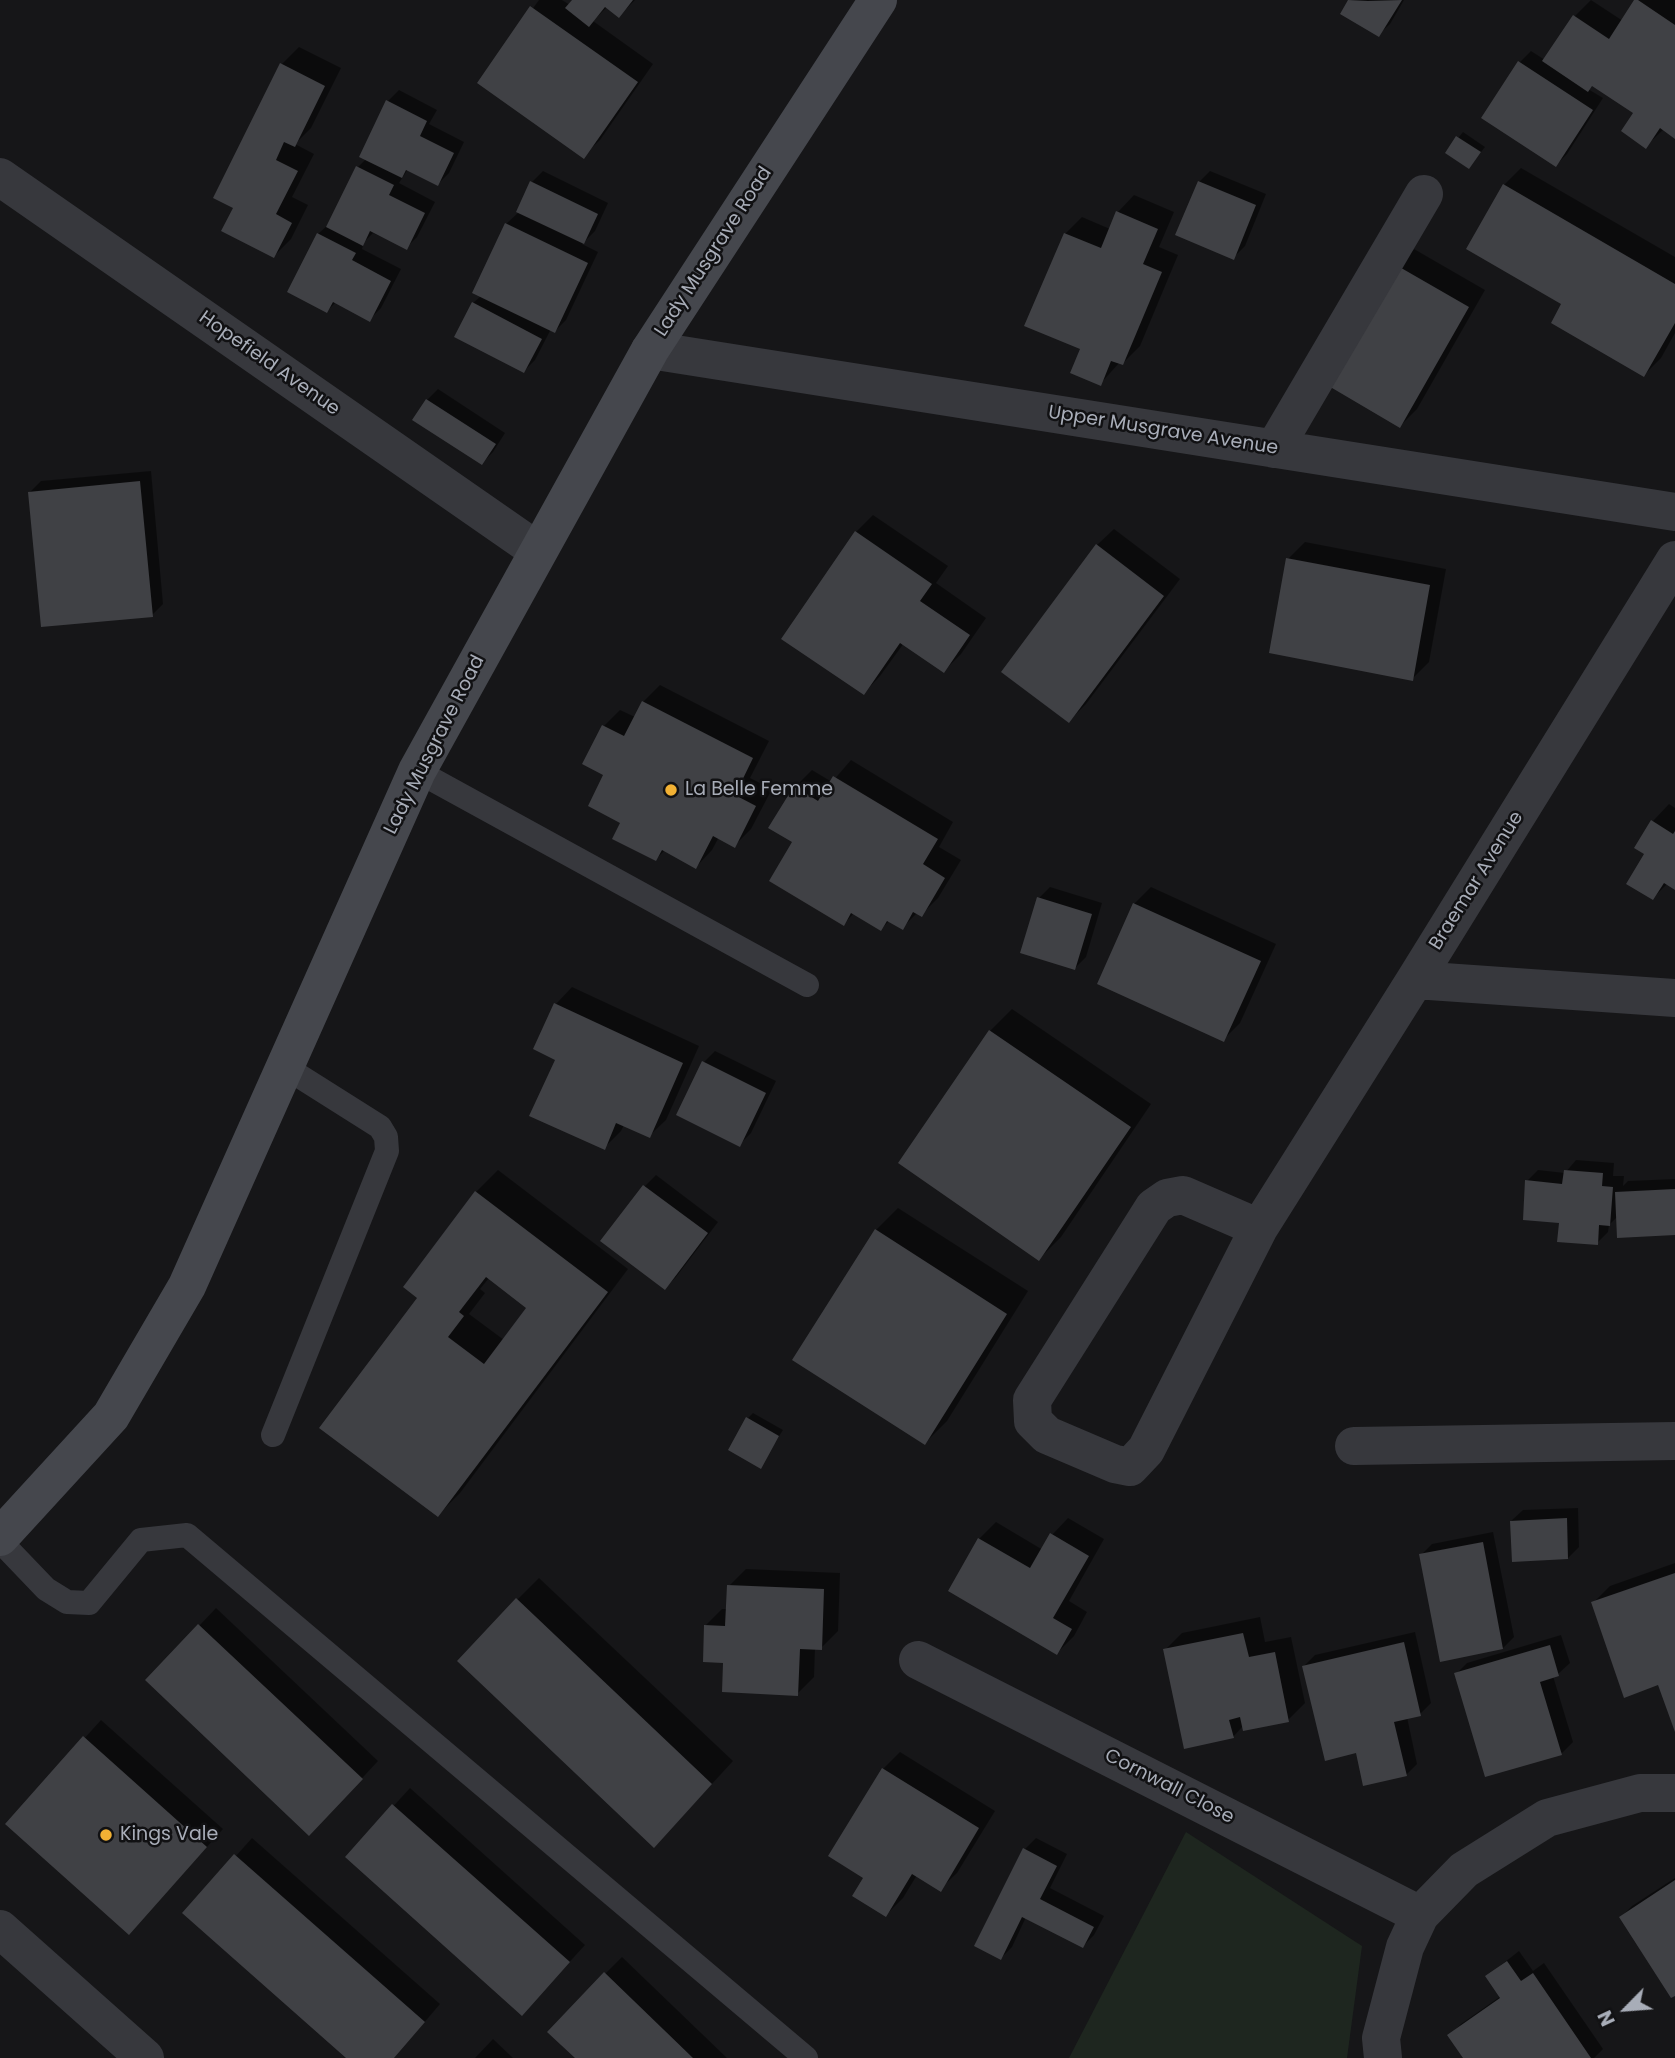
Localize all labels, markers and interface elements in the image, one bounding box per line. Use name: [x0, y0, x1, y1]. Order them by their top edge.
street label: Lady Musgrave Road: [651, 163, 777, 341]
street label: Hopefield Avenue: [194, 307, 344, 421]
street label: Upper Musgrave Avenue: [1046, 402, 1280, 460]
street label: Lady Musgrave Road: [380, 652, 490, 838]
place label: La Belle Femme: [685, 779, 833, 801]
marker: La Belle Femme: [663, 782, 679, 798]
street label: Braemar Avenue: [1425, 807, 1529, 955]
street label: Cornwall Close: [1101, 1745, 1237, 1829]
place label: Kings Vale: [120, 1824, 218, 1846]
marker: Kings Vale: [98, 1827, 114, 1843]
north arrow: [1591, 1974, 1661, 2044]
text: N: [1591, 2006, 1622, 2030]

